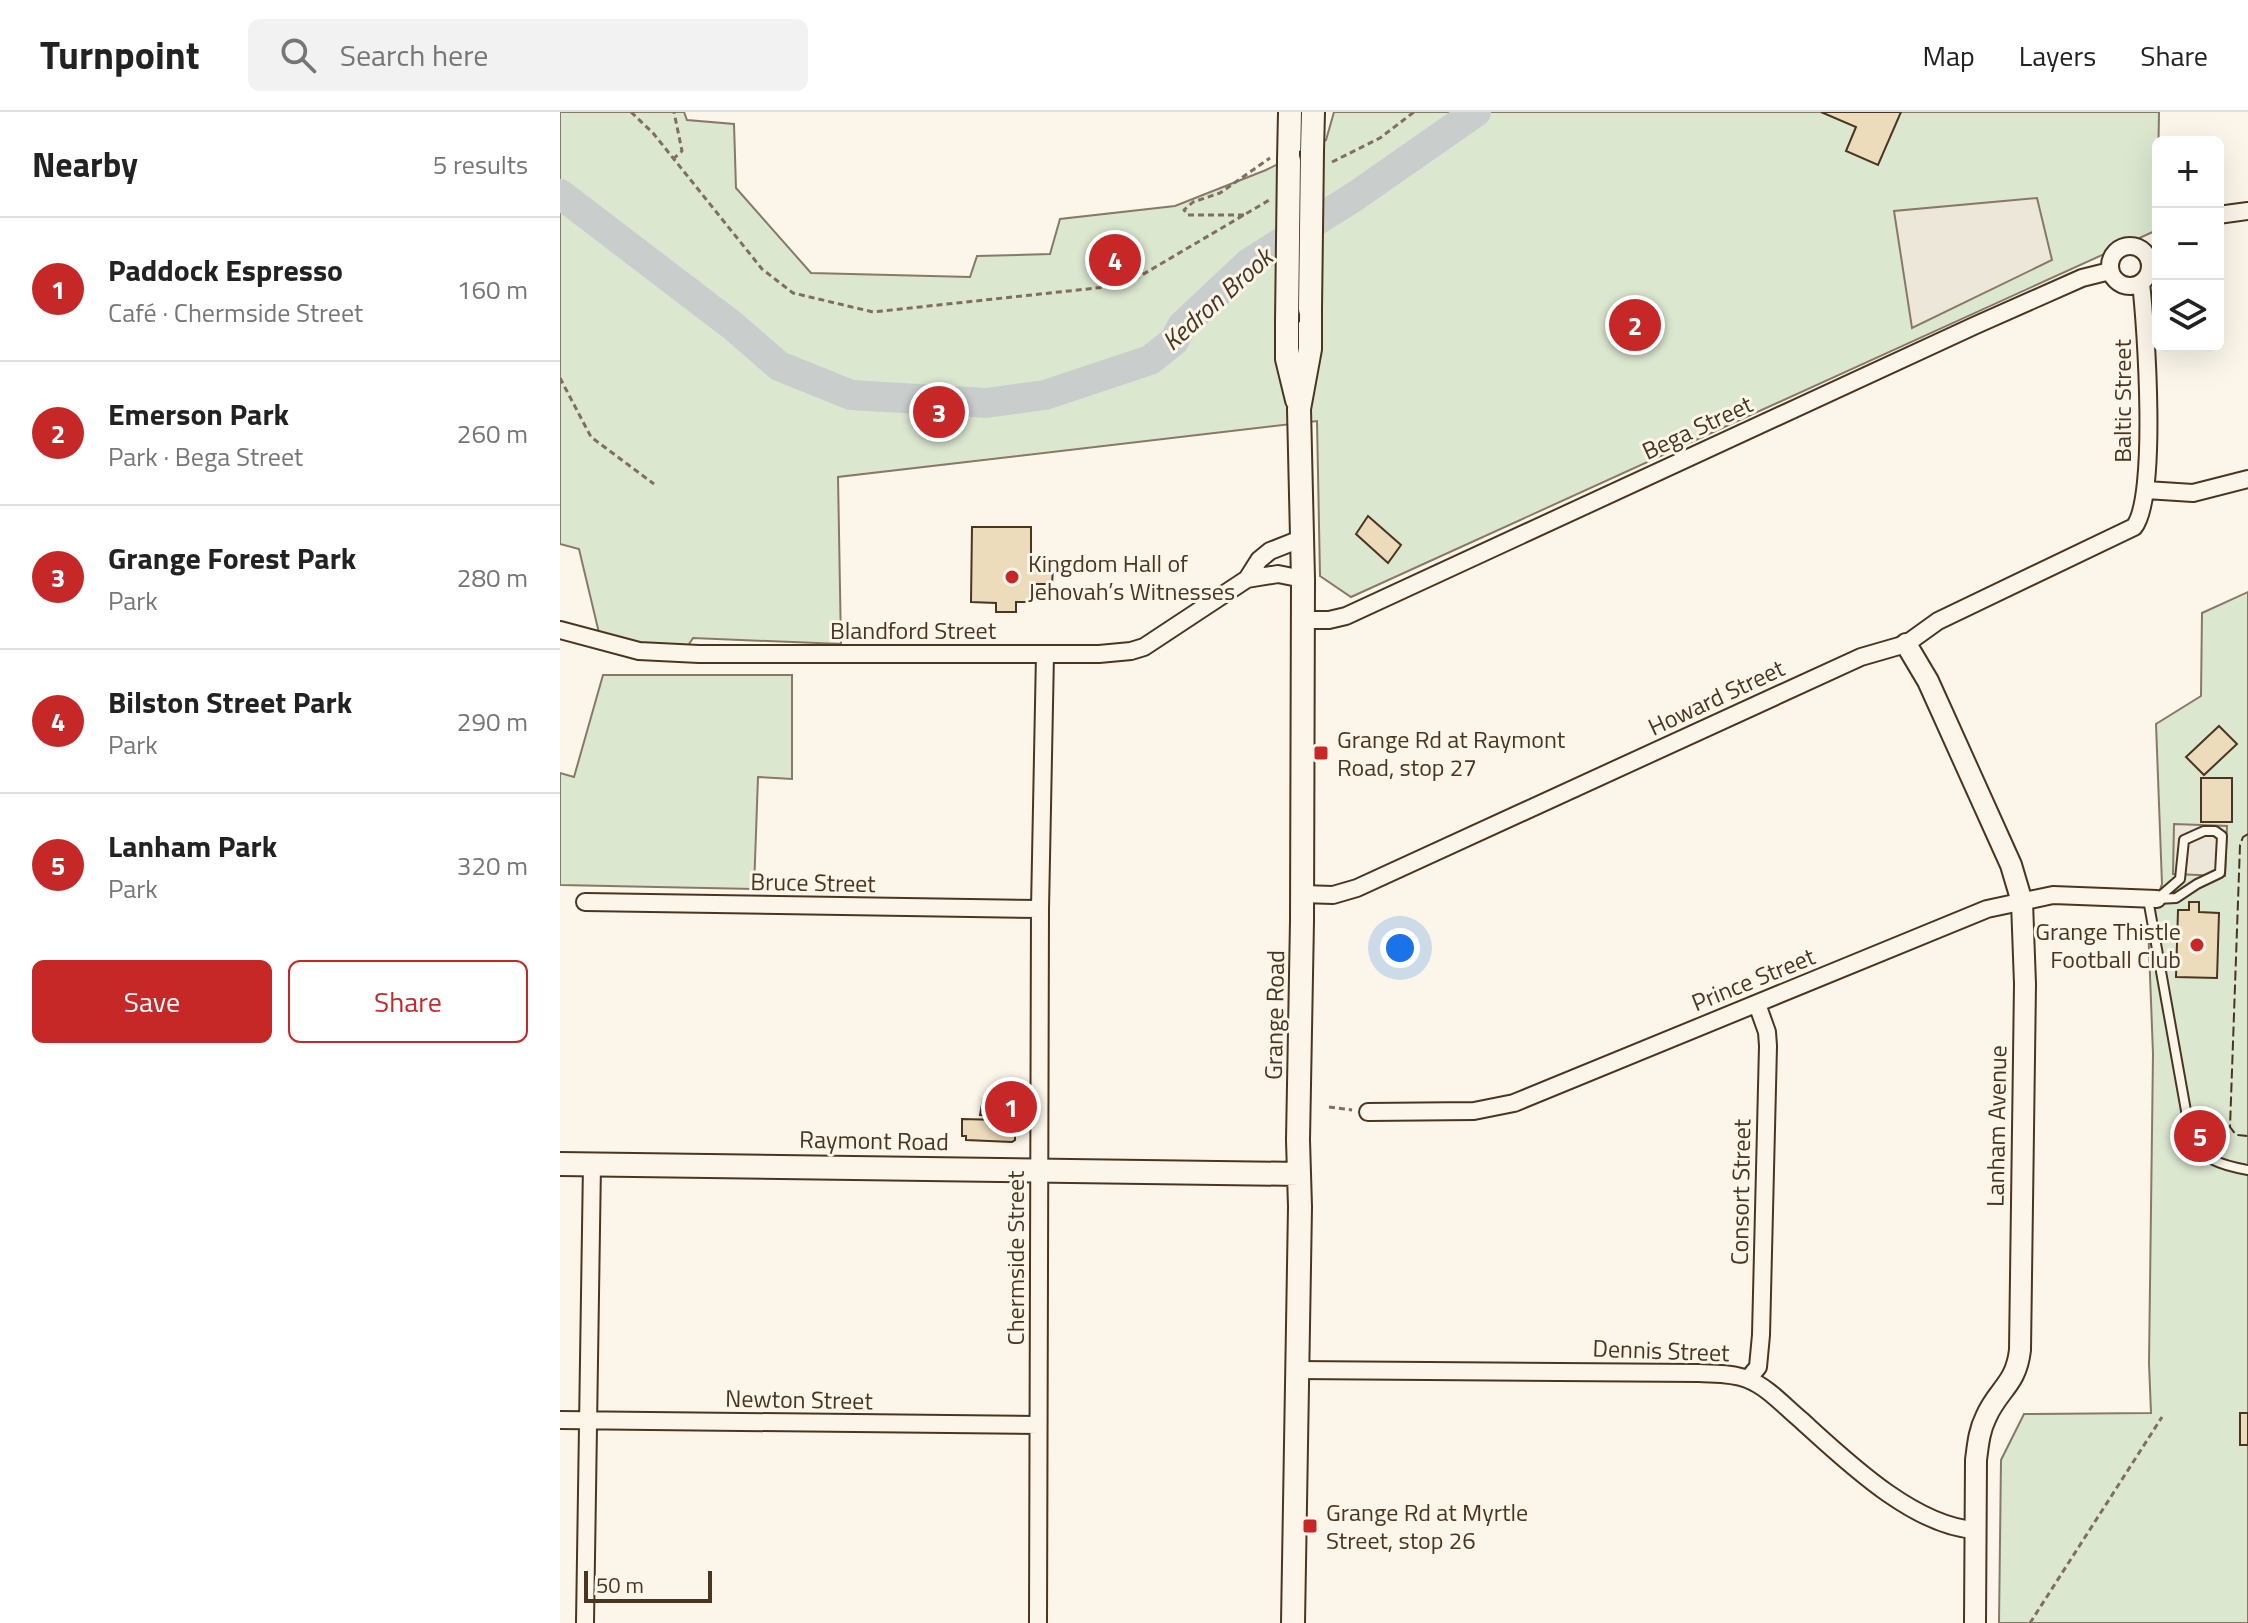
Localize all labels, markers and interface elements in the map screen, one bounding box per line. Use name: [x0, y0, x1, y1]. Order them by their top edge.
search box: [248, 19, 808, 91]
text: Turnpoint: [40, 26, 200, 84]
text: Search here: [340, 32, 488, 78]
icon: search: [276, 33, 320, 77]
text: Map: [1922, 34, 1975, 77]
text: Layers: [2019, 34, 2096, 77]
text: Share: [2140, 34, 2208, 77]
map controls: [2152, 136, 2224, 352]
button: +: [2152, 136, 2224, 208]
text: Nearby: [32, 138, 138, 190]
text: 5 results: [433, 145, 528, 184]
button: −: [2152, 208, 2224, 280]
pin: 4: [1089, 230, 1141, 290]
water label: Kedron Brook: [1153, 236, 1284, 359]
text: Paddock Espresso: [108, 247, 343, 293]
text: 1: [51, 270, 65, 309]
text: 160 m: [457, 270, 528, 309]
button: layers: [2152, 280, 2224, 352]
text: Café · Chermside Street: [108, 293, 363, 332]
pin: 2: [1609, 295, 1661, 355]
street label: Baltic Street: [2104, 339, 2140, 463]
pin: 3: [913, 382, 965, 442]
street label: Bega Street: [1636, 385, 1759, 468]
text: Emerson Park: [108, 391, 289, 437]
text: 2: [51, 414, 65, 453]
text: 260 m: [457, 414, 528, 453]
text: Park · Bega Street: [108, 437, 303, 476]
text: Grange Forest Park: [108, 535, 356, 581]
place label: Kingdom Hall of Jehovah’s Witnesses: [1028, 545, 1235, 609]
text: 3: [51, 558, 65, 597]
text: 280 m: [457, 558, 528, 597]
marker: Kingdom Hall of Jehovah’s Witnesses: [1003, 568, 1021, 586]
text: Park: [108, 581, 158, 620]
street label: Blandford Street: [830, 612, 997, 648]
street label: Howard Street: [1642, 649, 1791, 744]
text: Bilston Street Park: [108, 679, 352, 725]
text: 4: [51, 702, 65, 741]
text: 290 m: [457, 702, 528, 741]
place label: Grange Rd at Raymont Road, stop 27: [1337, 721, 1566, 785]
text: Park: [108, 725, 158, 764]
marker: Grange Rd at Raymont Road, stop 27: [1312, 744, 1330, 762]
text: Lanham Park: [108, 823, 277, 869]
text: 5: [51, 846, 65, 885]
text: 320 m: [457, 846, 528, 885]
street label: Bruce Street: [750, 863, 877, 901]
text: Park: [108, 869, 158, 908]
place label: Grange Thistle Football Club: [2035, 913, 2181, 977]
your location: [1380, 928, 1420, 968]
marker: Grange Thistle Football Club: [2188, 936, 2206, 954]
street label: Prince Street: [1686, 938, 1821, 1020]
street label: Grange Road: [1255, 950, 1293, 1080]
button: Save: [32, 960, 272, 1043]
button: Share: [288, 960, 528, 1043]
street label: Lanham Avenue: [1977, 1045, 2015, 1207]
pin: 1: [985, 1077, 1037, 1137]
pin: 5: [2174, 1106, 2226, 1166]
street label: Consort Street: [1721, 1118, 1759, 1265]
street label: Raymont Road: [799, 1121, 949, 1159]
street label: Chermside Street: [997, 1170, 1033, 1345]
street label: Dennis Street: [1592, 1330, 1731, 1370]
street label: Newton Street: [725, 1380, 874, 1418]
place label: Grange Rd at Myrtle Street, stop 26: [1326, 1494, 1528, 1558]
marker: Grange Rd at Myrtle Street, stop 26: [1301, 1517, 1319, 1535]
scale bar: [584, 1567, 712, 1603]
text: 50 m: [596, 1568, 644, 1602]

